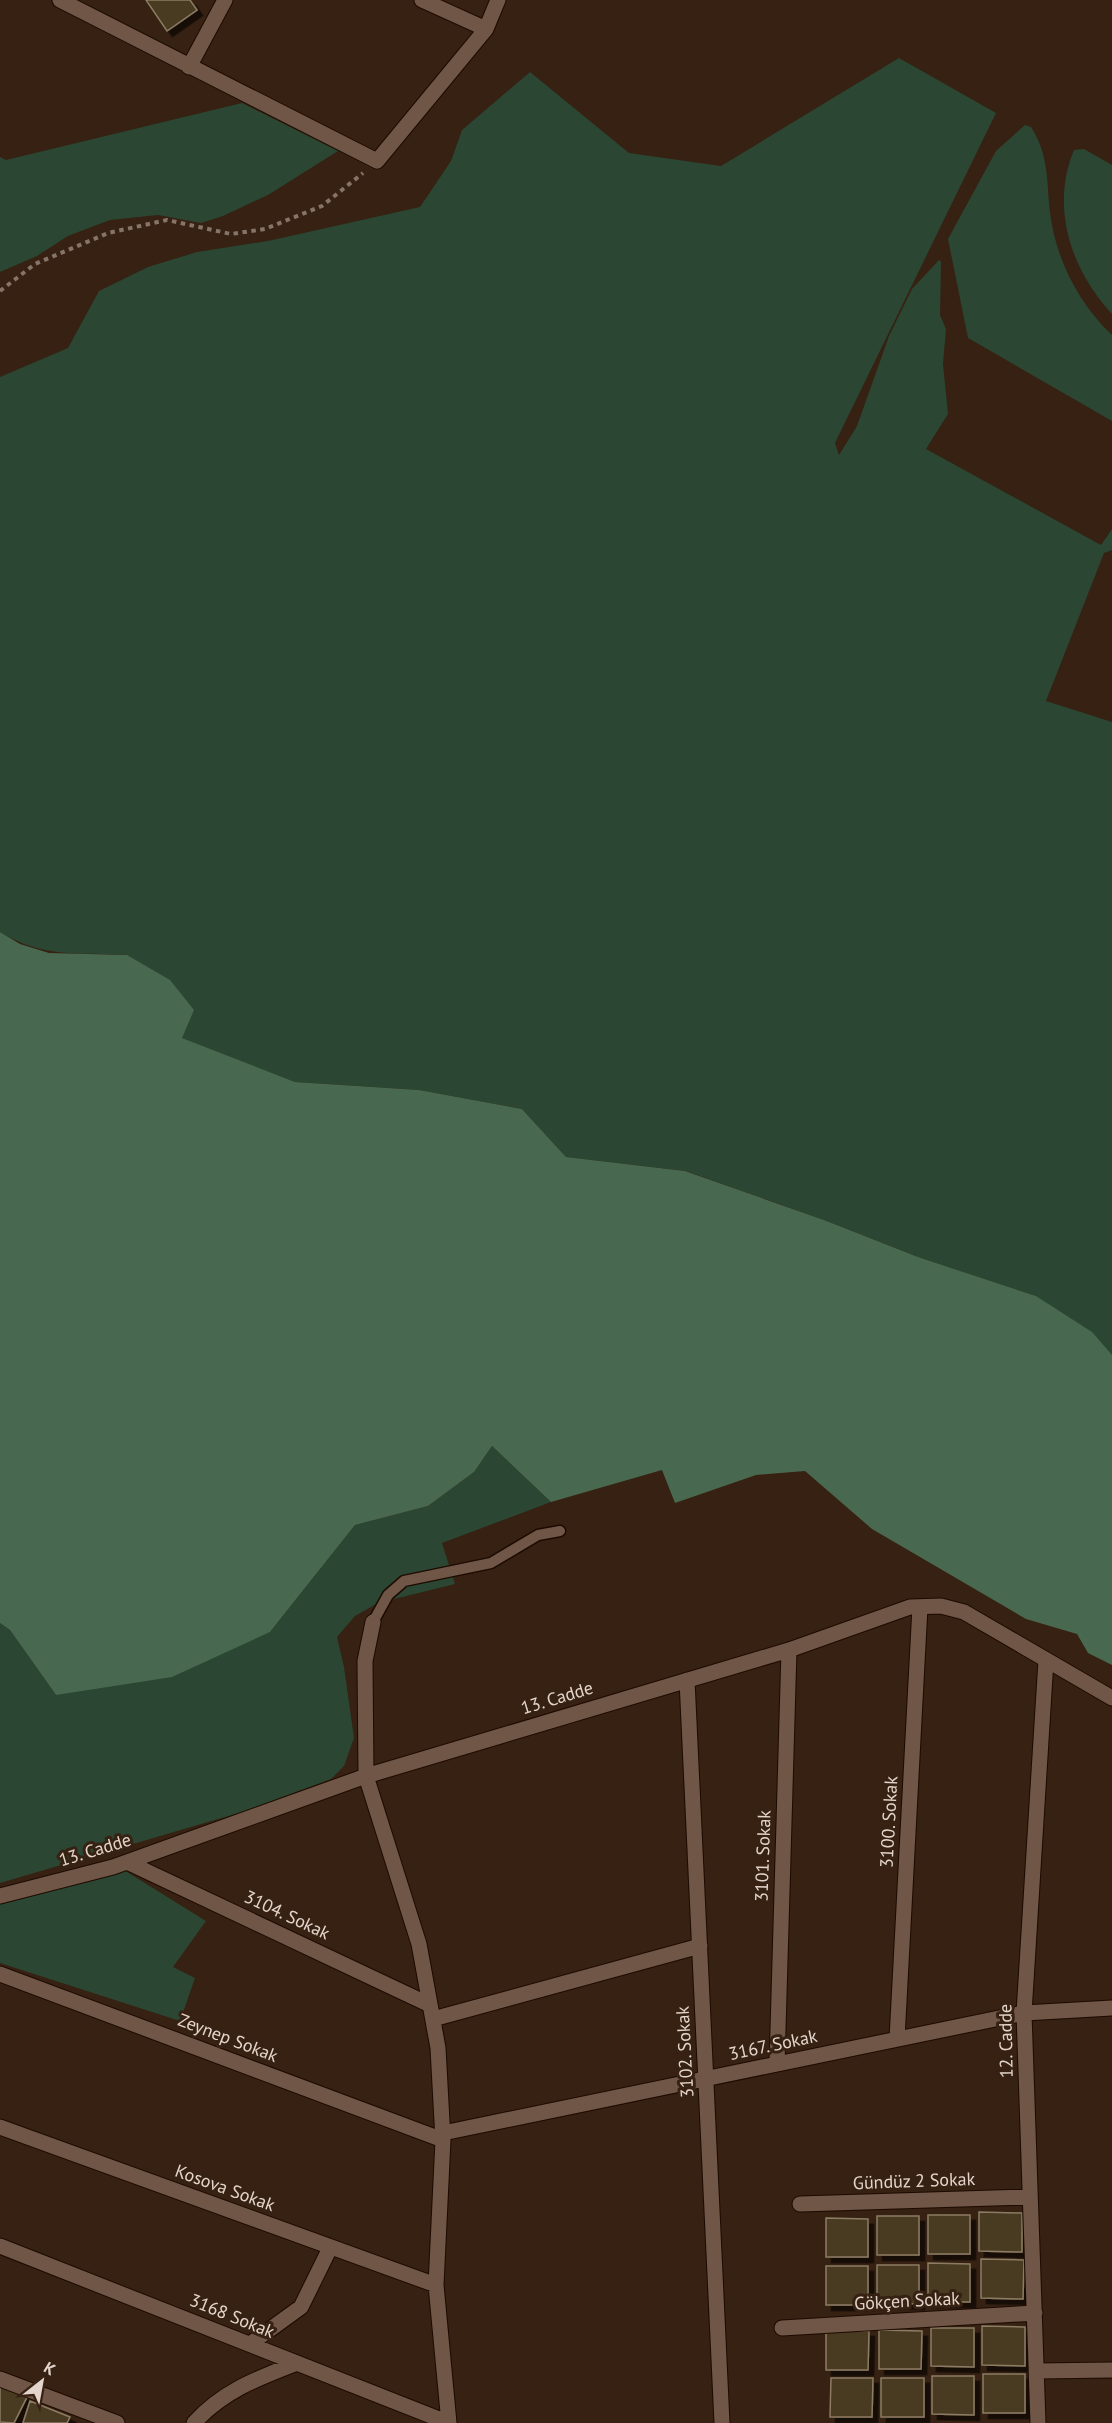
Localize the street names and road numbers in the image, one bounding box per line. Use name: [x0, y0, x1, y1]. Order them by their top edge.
street label: 13. Cadde: [518, 1676, 596, 1719]
street label: 3100. Sokak: [875, 1775, 902, 1868]
street label: 3101. Sokak: [749, 1809, 776, 1902]
street label: 13. Cadde: [56, 1828, 134, 1871]
street label: 3104. Sokak: [241, 1885, 334, 1945]
street label: 12. Cadde: [993, 2004, 1018, 2078]
street label: 3102. Sokak: [671, 2005, 698, 2099]
street label: Zeynep Sokak: [175, 2008, 282, 2067]
street label: 3167. Sokak: [727, 2024, 820, 2065]
street label: Kosova Sokak: [172, 2159, 279, 2216]
street label: Gündüz 2 Sokak: [852, 2167, 976, 2194]
street label: Gökçen Sokak: [853, 2286, 961, 2315]
street label: 3168 Sokak: [186, 2288, 278, 2343]

